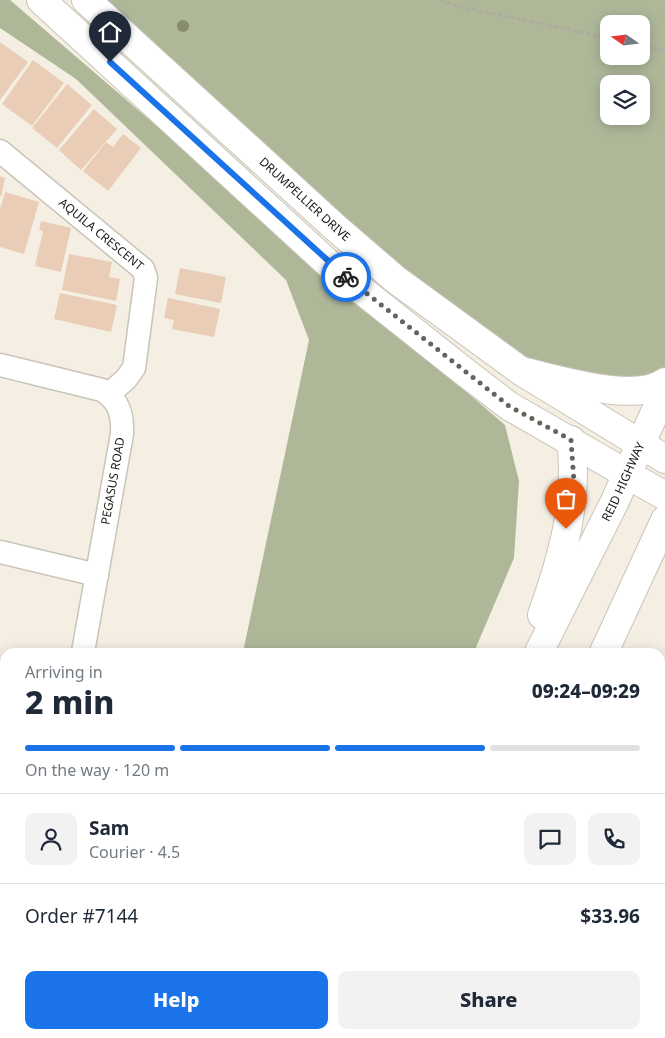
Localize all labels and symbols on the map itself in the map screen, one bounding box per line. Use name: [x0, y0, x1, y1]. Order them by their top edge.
pin: [89, 11, 131, 62]
north arrow: [600, 15, 650, 65]
street label: DRUMPELLIER DRIVE: [256, 153, 354, 245]
street label: AQUILA CRESCENT: [55, 194, 148, 274]
courier: [321, 252, 371, 302]
street label: PEGASUS ROAD: [96, 436, 129, 526]
street label: REID HIGHWAY: [597, 439, 648, 524]
pin: [545, 478, 587, 529]

